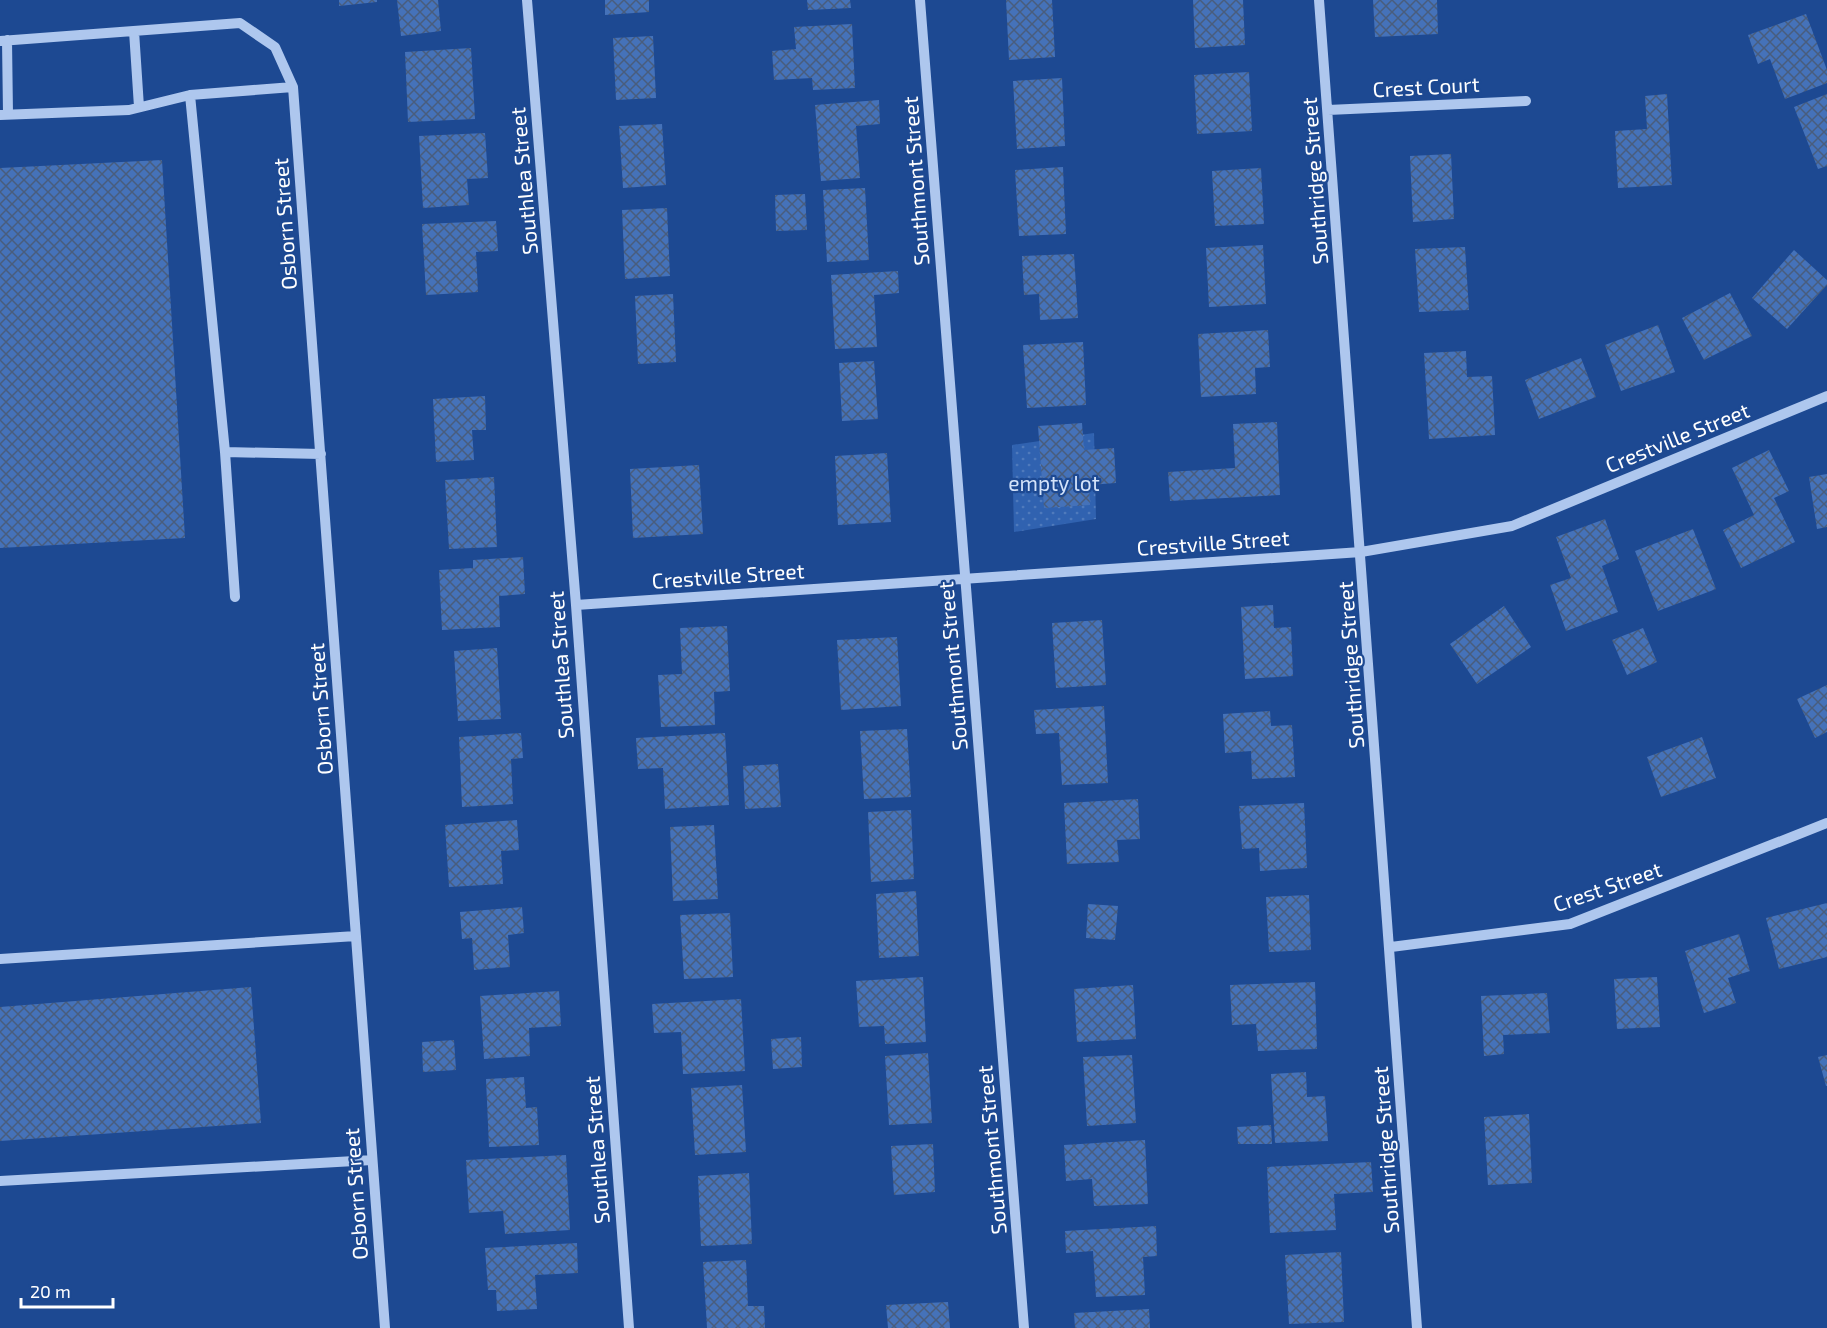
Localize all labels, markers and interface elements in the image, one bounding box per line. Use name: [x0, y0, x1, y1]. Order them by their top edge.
street label: Crest Court: [1372, 71, 1480, 101]
street label: Southmont Street: [897, 96, 933, 266]
street label: Southridge Street: [1296, 97, 1332, 265]
street label: Southlea Street: [504, 106, 542, 256]
street label: Osborn Street: [267, 157, 301, 291]
street label: Crestville Street: [1601, 397, 1753, 477]
park label: empty lot: [1008, 470, 1100, 495]
street label: Crestville Street: [1136, 524, 1290, 560]
street label: Crestville Street: [651, 557, 805, 593]
street label: Southmont Street: [932, 581, 972, 751]
street label: Southridge Street: [1332, 581, 1368, 749]
street label: Southlea Street: [542, 590, 578, 740]
street label: Osborn Street: [303, 642, 337, 776]
street label: Crest Street: [1549, 856, 1665, 916]
street label: Southmont Street: [971, 1065, 1011, 1235]
street label: Southridge Street: [1367, 1066, 1403, 1234]
street label: Southlea Street: [578, 1075, 614, 1225]
street label: Osborn Street: [338, 1127, 372, 1261]
scale bar: [21, 1271, 112, 1309]
text: 20 m: [30, 1280, 71, 1302]

